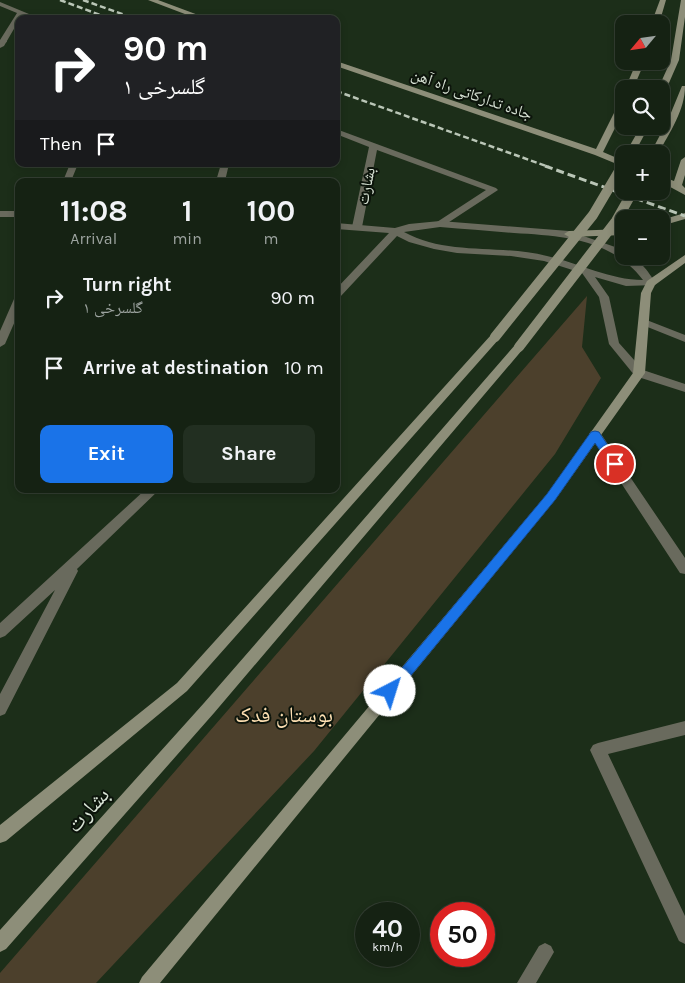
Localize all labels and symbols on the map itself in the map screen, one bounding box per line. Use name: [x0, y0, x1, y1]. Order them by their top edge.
north arrow: [615, 15, 670, 70]
street label: جاده تدارکاتی راه آهن: [409, 64, 535, 125]
street label: بشارت: [353, 166, 379, 206]
pin: [594, 443, 636, 485]
position arrow: [363, 664, 415, 716]
park label: بوستان فدک: [235, 702, 333, 728]
street label: بشارت: [61, 782, 115, 838]
speed limit sign: 50: [430, 902, 495, 967]

